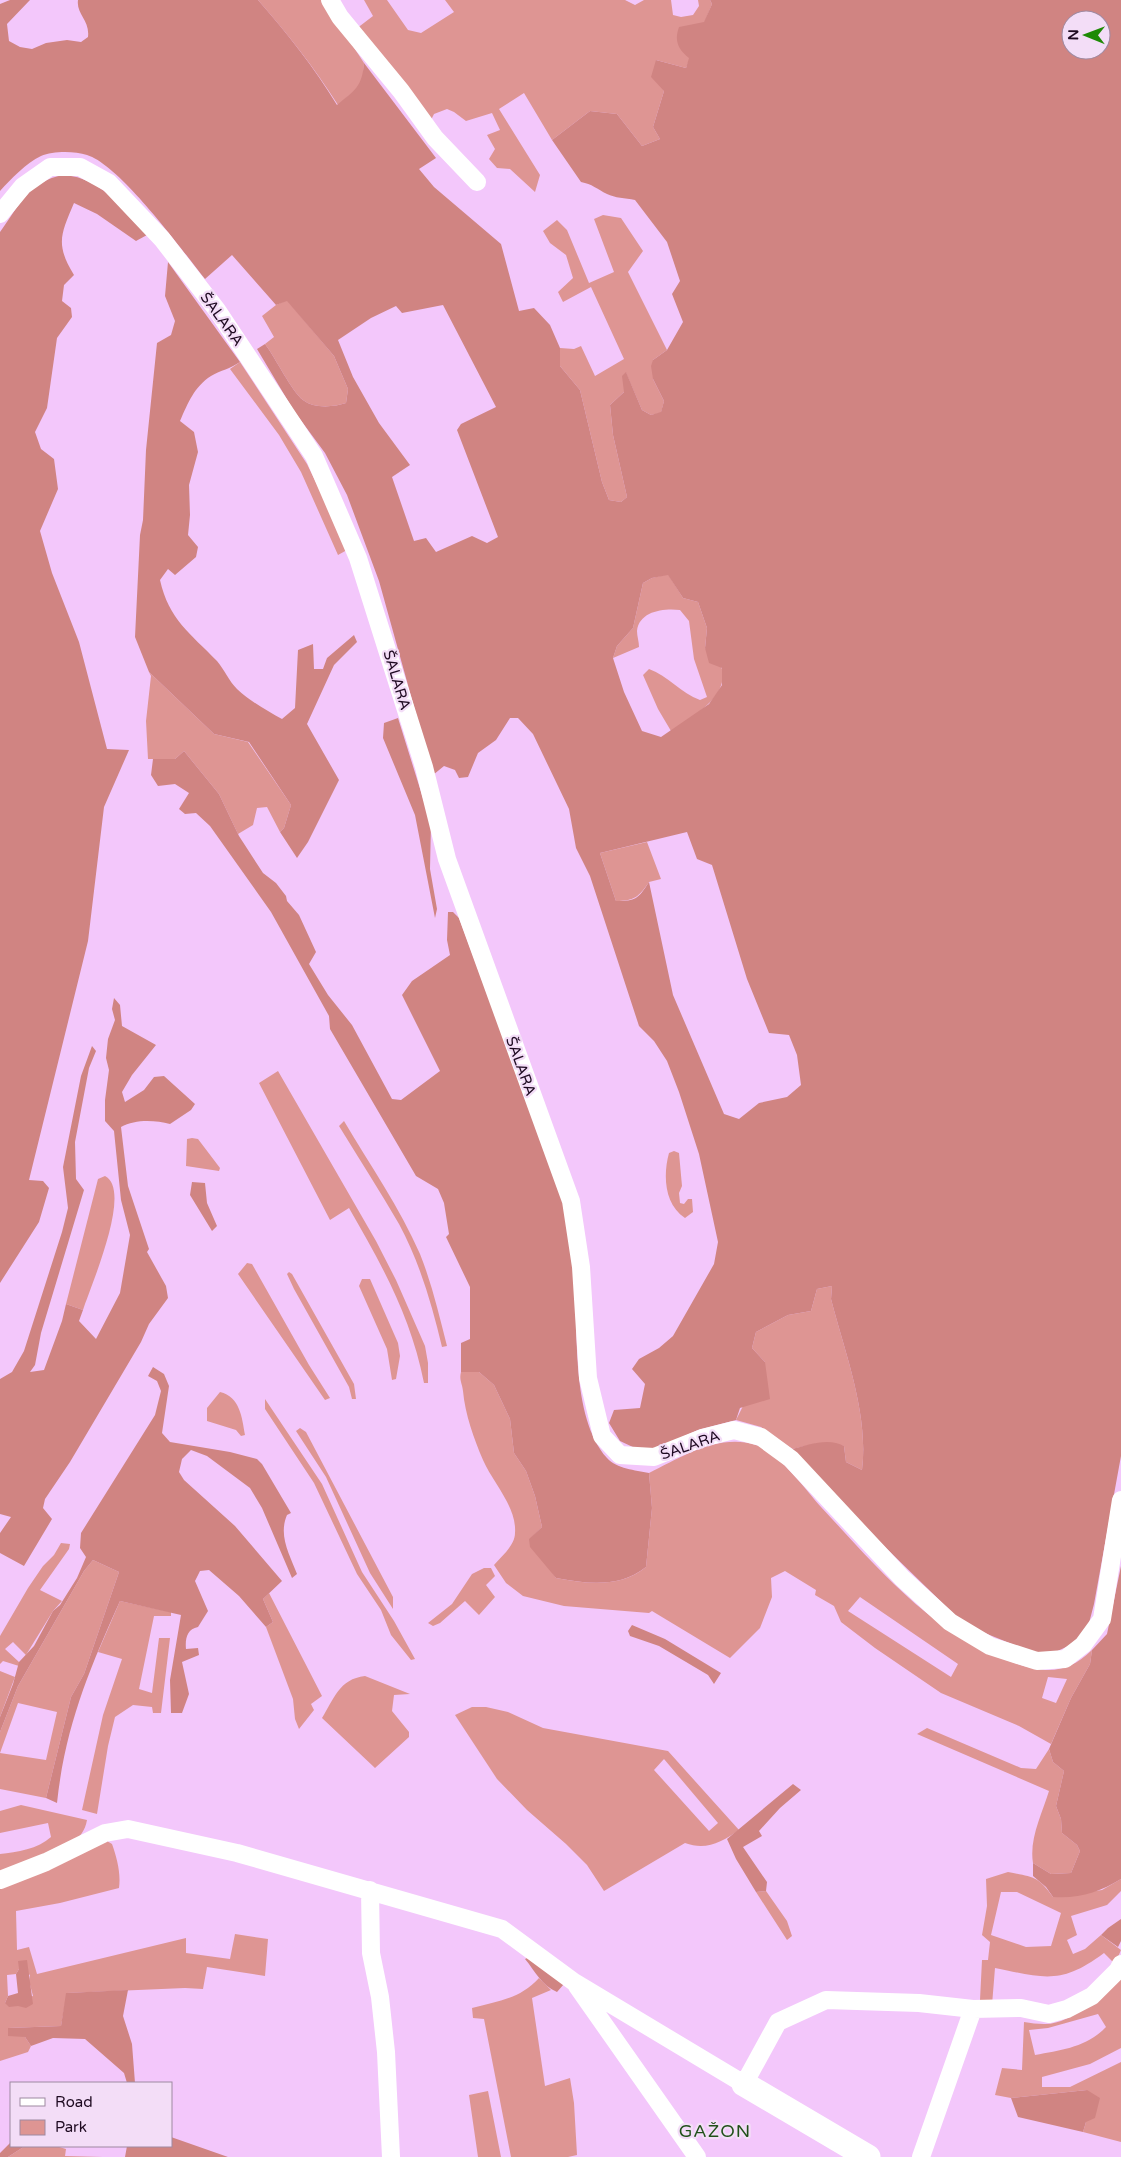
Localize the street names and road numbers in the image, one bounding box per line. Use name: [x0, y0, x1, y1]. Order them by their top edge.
street label: ŠALARA: [197, 289, 247, 349]
street label: ŠALARA: [379, 648, 415, 712]
street label: ŠALARA: [502, 1034, 540, 1098]
street label: ŠALARA: [658, 1426, 722, 1464]

